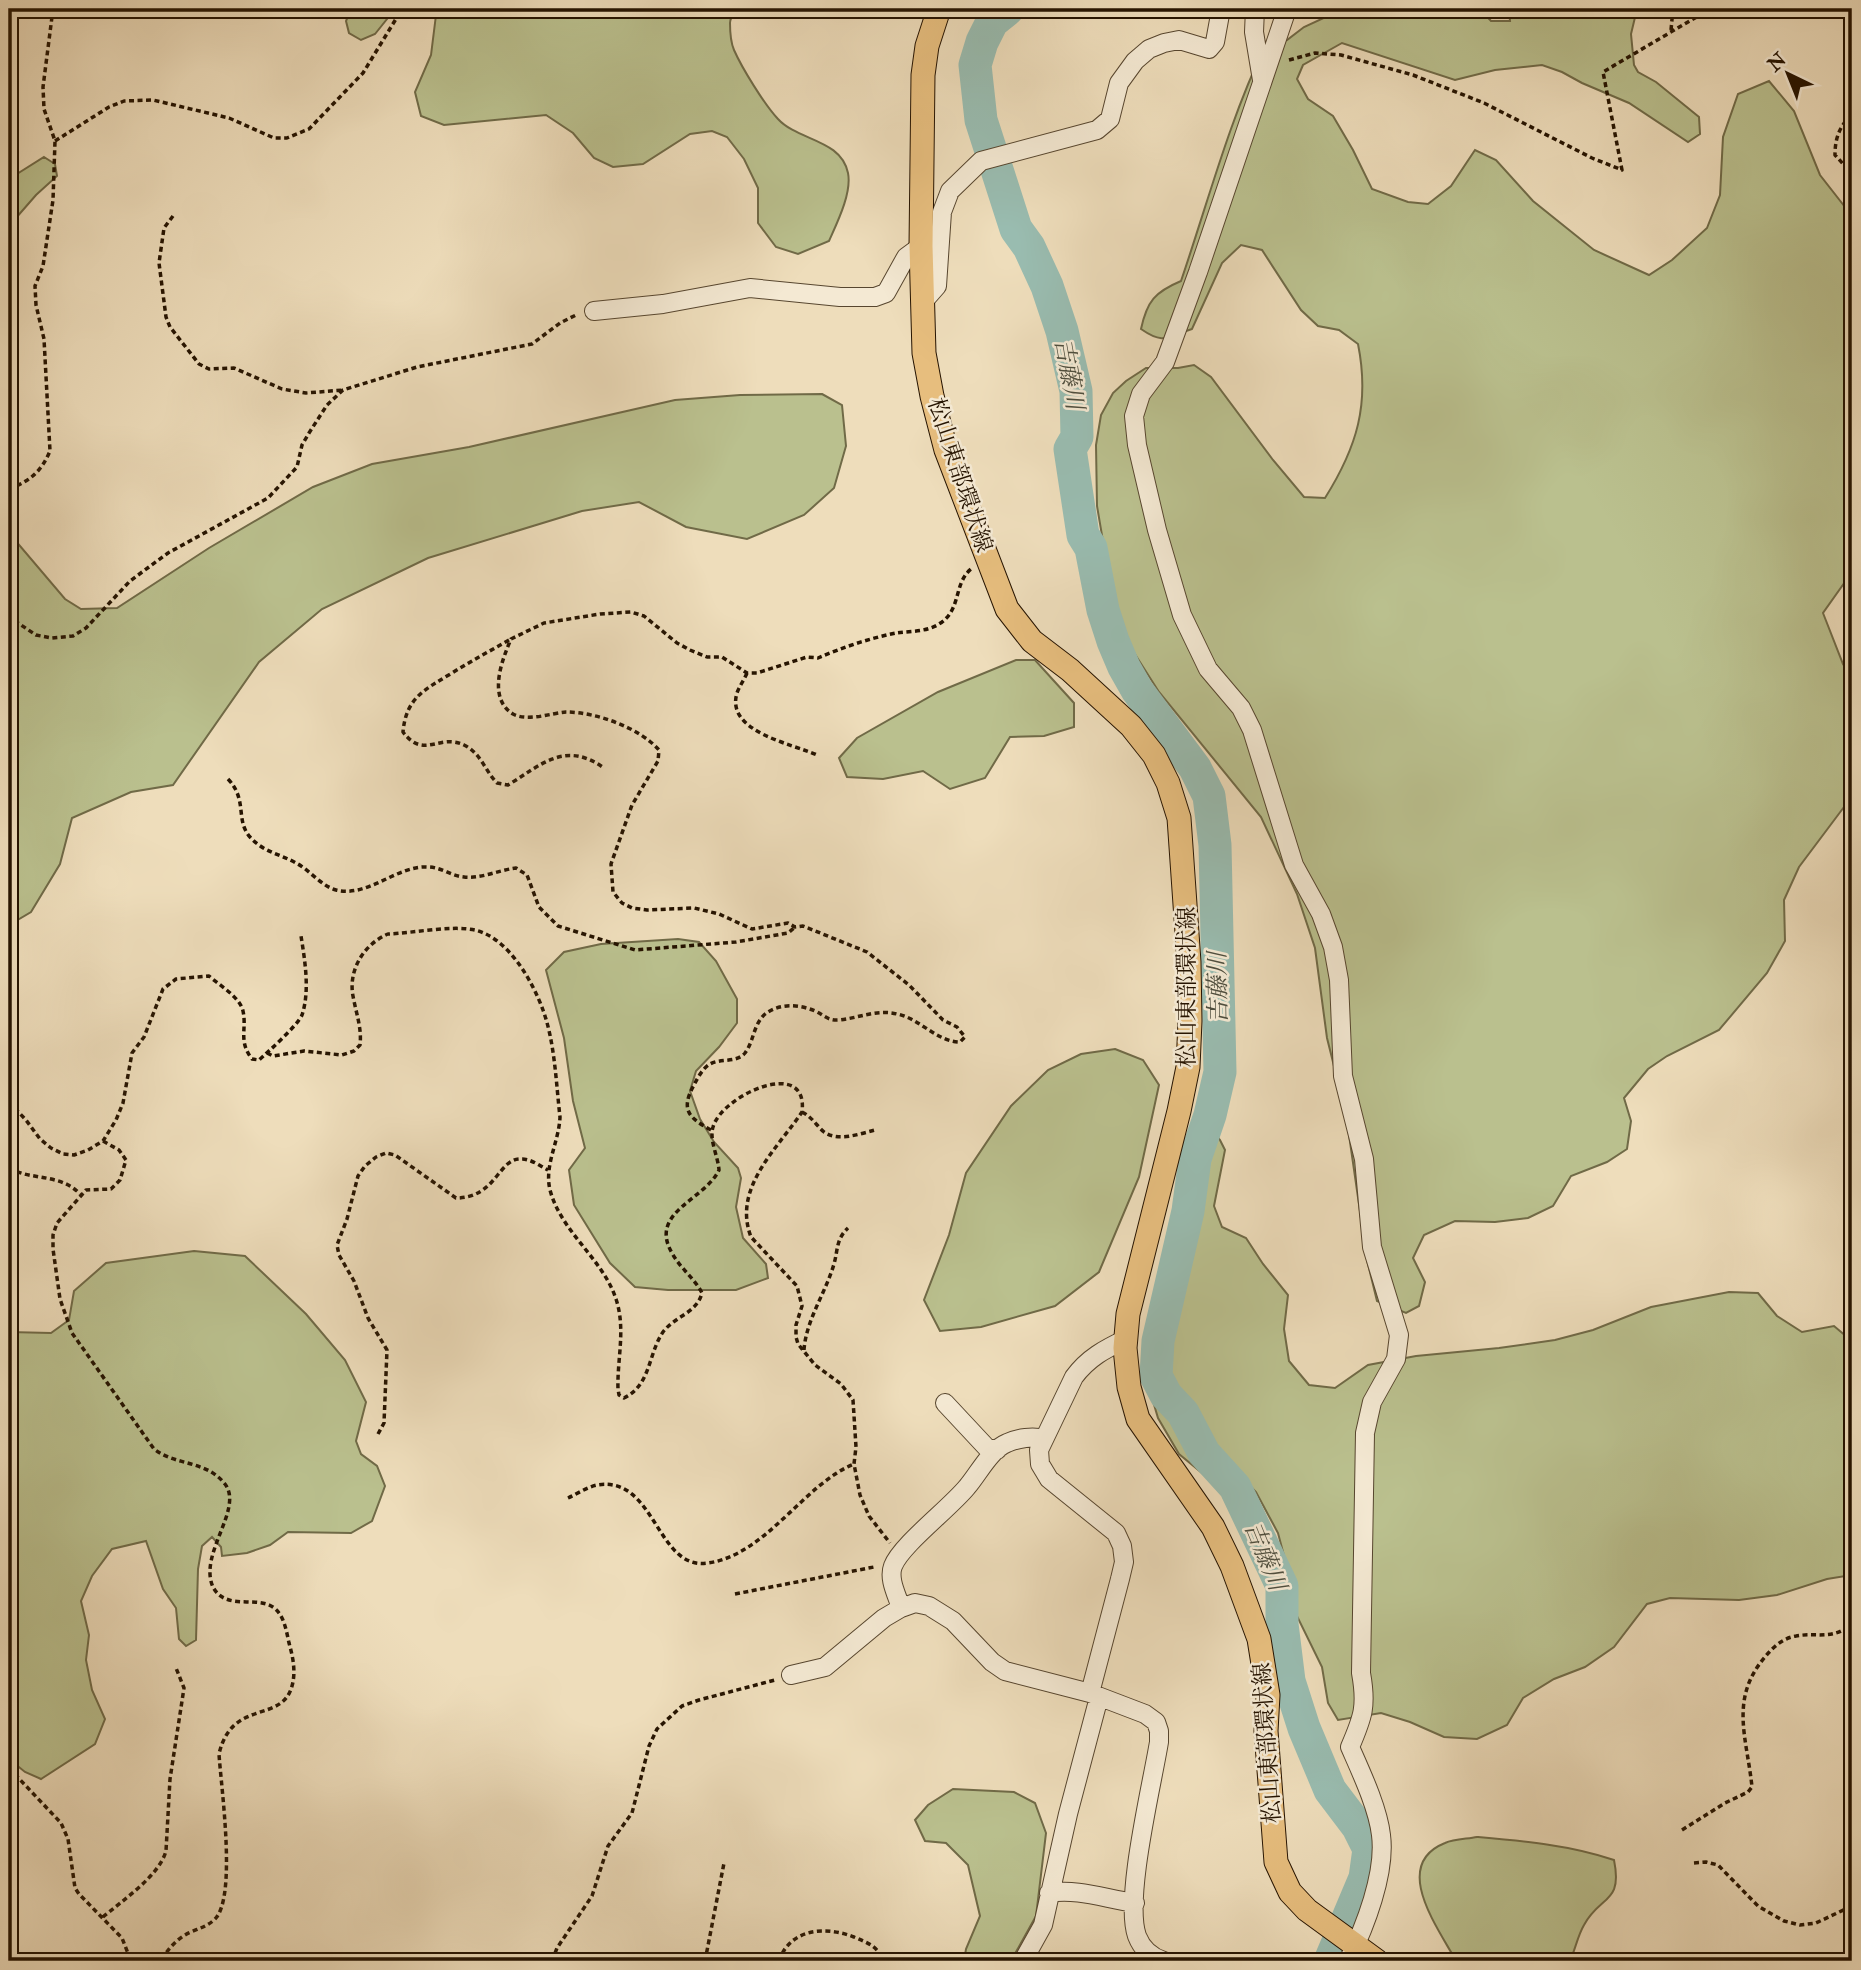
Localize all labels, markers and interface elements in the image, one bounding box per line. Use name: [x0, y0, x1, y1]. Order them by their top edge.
north arrow: [1752, 38, 1822, 108]
text: N: [1762, 47, 1792, 78]
water label: 吉藤川: [1047, 336, 1091, 415]
street label: 松山東部環状線: [921, 394, 999, 556]
street label: 松山東部環状線: [1172, 907, 1201, 1068]
water label: 吉藤川: [1202, 949, 1234, 1024]
water label: 吉藤川: [1237, 1517, 1294, 1598]
street label: 松山東部環状線: [1247, 1662, 1287, 1824]

